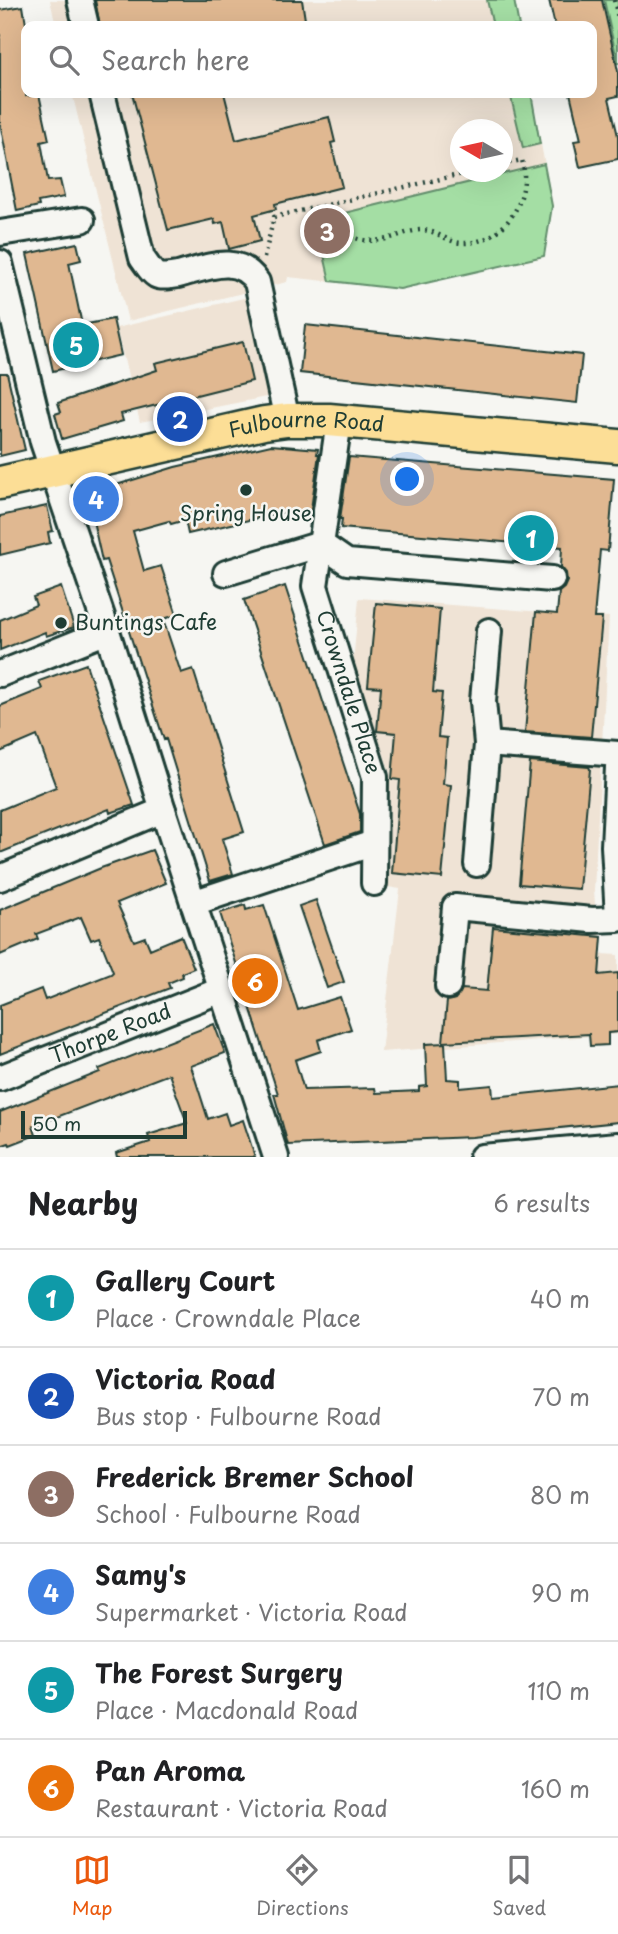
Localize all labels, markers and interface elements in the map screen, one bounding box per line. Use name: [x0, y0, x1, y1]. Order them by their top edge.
search box: [21, 21, 597, 98]
text: Search here: [101, 40, 250, 79]
icon: search: [45, 41, 83, 79]
north arrow: [450, 119, 513, 182]
pin: 3: [304, 205, 350, 257]
pin: 5: [53, 319, 99, 371]
pin: 2: [157, 393, 203, 445]
street label: Fulbourne Road: [225, 402, 386, 445]
your location: [390, 462, 424, 496]
pin: 4: [73, 473, 119, 525]
marker: Spring House: [238, 482, 254, 498]
place label: Spring House: [180, 496, 312, 528]
pin: 1: [508, 512, 554, 564]
place label: Buntings Cafe: [75, 605, 217, 637]
street label: Crowndale Place: [310, 606, 391, 777]
marker: Buntings Cafe: [53, 615, 69, 631]
pin: 6: [232, 955, 278, 1007]
street label: Thorpe Road: [44, 993, 175, 1071]
scale bar: [21, 1108, 187, 1140]
text: 50 m: [32, 1109, 81, 1137]
text: Nearby: [28, 1180, 138, 1225]
text: 6 results: [494, 1185, 590, 1220]
text: Gallery Court: [95, 1261, 275, 1300]
text: 1: [46, 1281, 57, 1316]
text: 40 m: [530, 1281, 590, 1316]
text: Place · Crowndale Place: [95, 1300, 361, 1335]
text: Victoria Road: [95, 1359, 276, 1398]
text: 2: [43, 1379, 59, 1414]
text: 70 m: [532, 1379, 590, 1414]
text: Bus stop · Fulbourne Road: [95, 1398, 382, 1433]
text: Frederick Bremer School: [95, 1457, 414, 1496]
text: 3: [43, 1477, 59, 1512]
text: 80 m: [530, 1477, 590, 1512]
text: School · Fulbourne Road: [95, 1496, 361, 1531]
text: Samy's: [95, 1555, 186, 1594]
text: 4: [43, 1575, 59, 1610]
text: 90 m: [531, 1575, 590, 1610]
text: Supermarket · Victoria Road: [95, 1594, 408, 1629]
text: The Forest Surgery: [95, 1653, 343, 1692]
text: 5: [44, 1673, 58, 1708]
text: 110 m: [528, 1673, 590, 1708]
text: Place · Macdonald Road: [95, 1692, 358, 1727]
text: Pan Aroma: [95, 1751, 245, 1790]
text: 6: [43, 1771, 59, 1806]
text: 160 m: [521, 1771, 590, 1806]
text: Restaurant · Victoria Road: [95, 1790, 388, 1825]
tab: Map: [72, 1851, 112, 1921]
tab: Directions: [256, 1851, 349, 1921]
tab: Saved: [492, 1851, 546, 1921]

